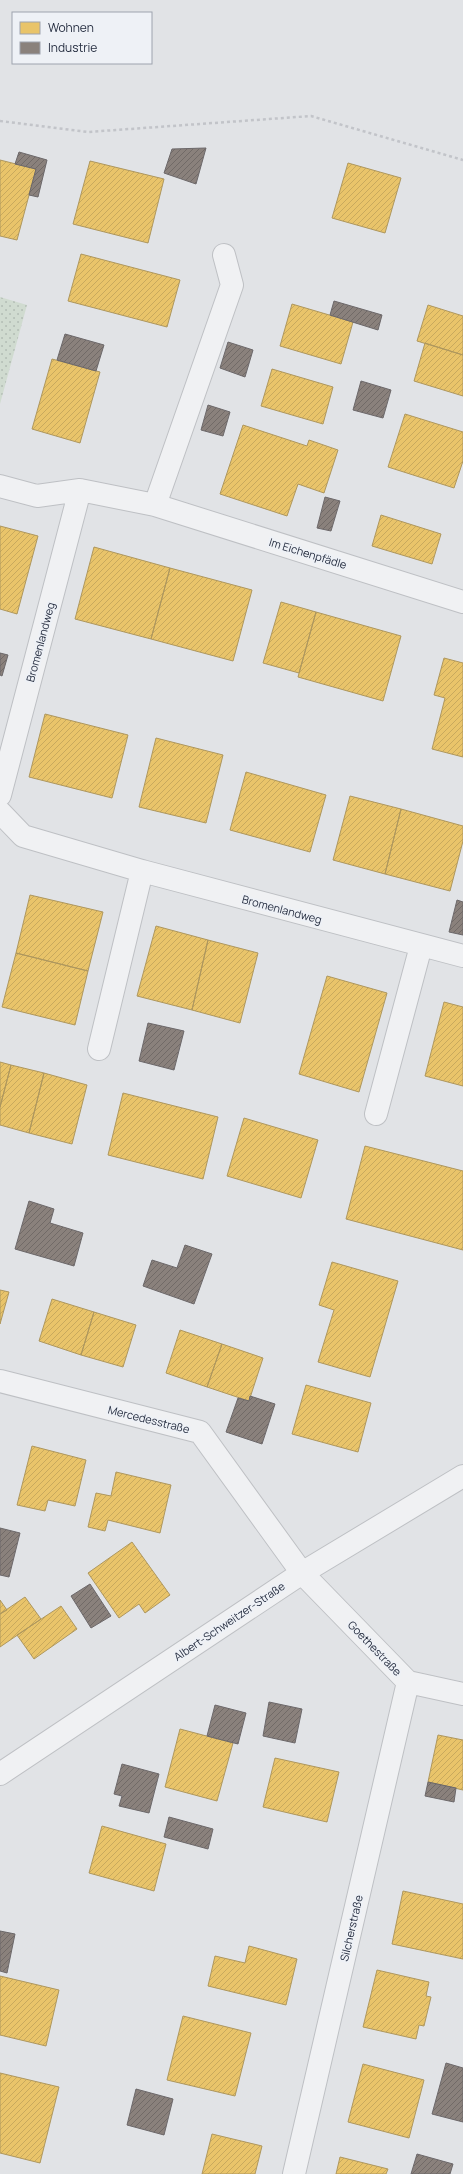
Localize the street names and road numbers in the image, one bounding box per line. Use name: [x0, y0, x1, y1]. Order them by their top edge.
street label: Im Eichenpfädle: [267, 534, 349, 572]
street label: Bromenlandweg: [22, 600, 58, 684]
street label: Bromenlandweg: [240, 891, 324, 927]
street label: Mercedesstraße: [107, 1402, 192, 1437]
street label: Albert-Schweitzer-Straße: [171, 1578, 288, 1664]
street label: Goethestraße: [345, 1617, 405, 1679]
street label: Silcherstraße: [336, 1893, 366, 1963]

